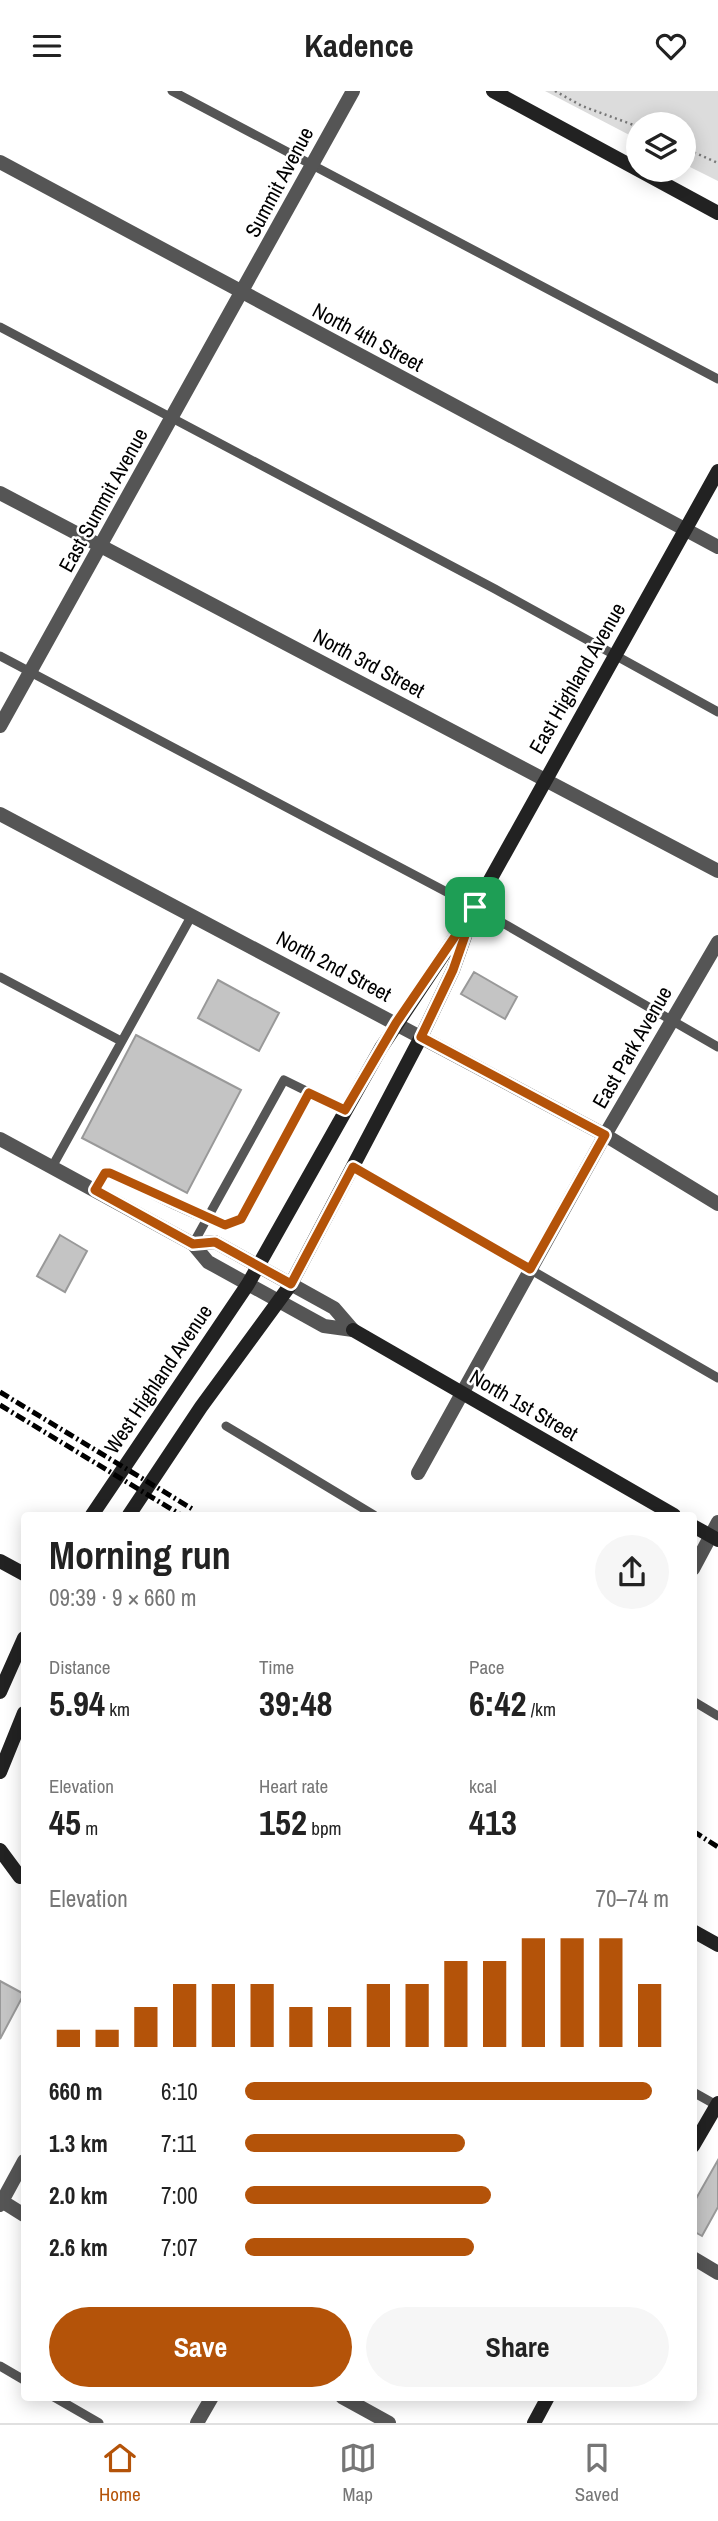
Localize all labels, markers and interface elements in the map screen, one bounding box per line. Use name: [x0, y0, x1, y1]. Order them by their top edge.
text: Kadence: [304, 24, 414, 67]
icon: menu: [28, 27, 66, 65]
icon: heart: [652, 27, 690, 65]
map controls: [626, 112, 696, 182]
button: layers: [626, 112, 696, 182]
street label: Summit Avenue: [238, 122, 320, 242]
street label: North 4th Street: [308, 296, 429, 378]
street label: East Summit Avenue: [51, 423, 155, 577]
street label: East Highland Avenue: [522, 597, 632, 759]
street label: North 3rd Street: [308, 621, 430, 705]
pin: [445, 877, 505, 937]
icon: arrive: [456, 888, 494, 926]
street label: North 2nd Street: [271, 924, 397, 1009]
street label: East Park Avenue: [585, 981, 679, 1113]
street label: West Highland Avenue: [97, 1299, 219, 1459]
street label: North 1st Street: [465, 1362, 584, 1448]
text: Morning run: [49, 1530, 231, 1581]
button: share: [595, 1535, 669, 1609]
text: 09:39 · 9 × 660 m: [49, 1582, 196, 1613]
text: Distance: [49, 1654, 110, 1680]
text: Time: [259, 1654, 294, 1680]
text: Pace: [469, 1654, 505, 1680]
text: 5.94: [49, 1680, 105, 1727]
text: 39:48: [259, 1680, 332, 1727]
text: 6:42: [469, 1680, 526, 1727]
text: km: [105, 1696, 130, 1722]
text: /km: [526, 1696, 556, 1722]
text: Elevation: [49, 1773, 114, 1799]
text: Heart rate: [259, 1773, 328, 1799]
text: kcal: [469, 1773, 497, 1799]
text: 45: [49, 1799, 81, 1846]
text: 152: [259, 1799, 307, 1846]
text: 413: [469, 1799, 517, 1846]
text: m: [81, 1815, 98, 1841]
text: bpm: [307, 1815, 342, 1841]
text: Elevation: [49, 1883, 128, 1914]
text: 70–74 m: [596, 1883, 669, 1914]
text: 660 m: [49, 2076, 102, 2107]
text: 6:10: [161, 2076, 198, 2107]
text: 1.3 km: [49, 2128, 108, 2159]
text: 7:11: [161, 2128, 196, 2159]
text: 2.0 km: [49, 2180, 108, 2211]
text: 7:00: [161, 2180, 198, 2211]
text: 2.6 km: [49, 2232, 108, 2263]
text: 7:07: [161, 2232, 198, 2263]
button: Save: [49, 2307, 352, 2387]
button: Share: [366, 2307, 669, 2387]
tab: Home: [99, 2439, 141, 2507]
tab: Map: [339, 2439, 377, 2507]
tab: Saved: [575, 2439, 619, 2507]

